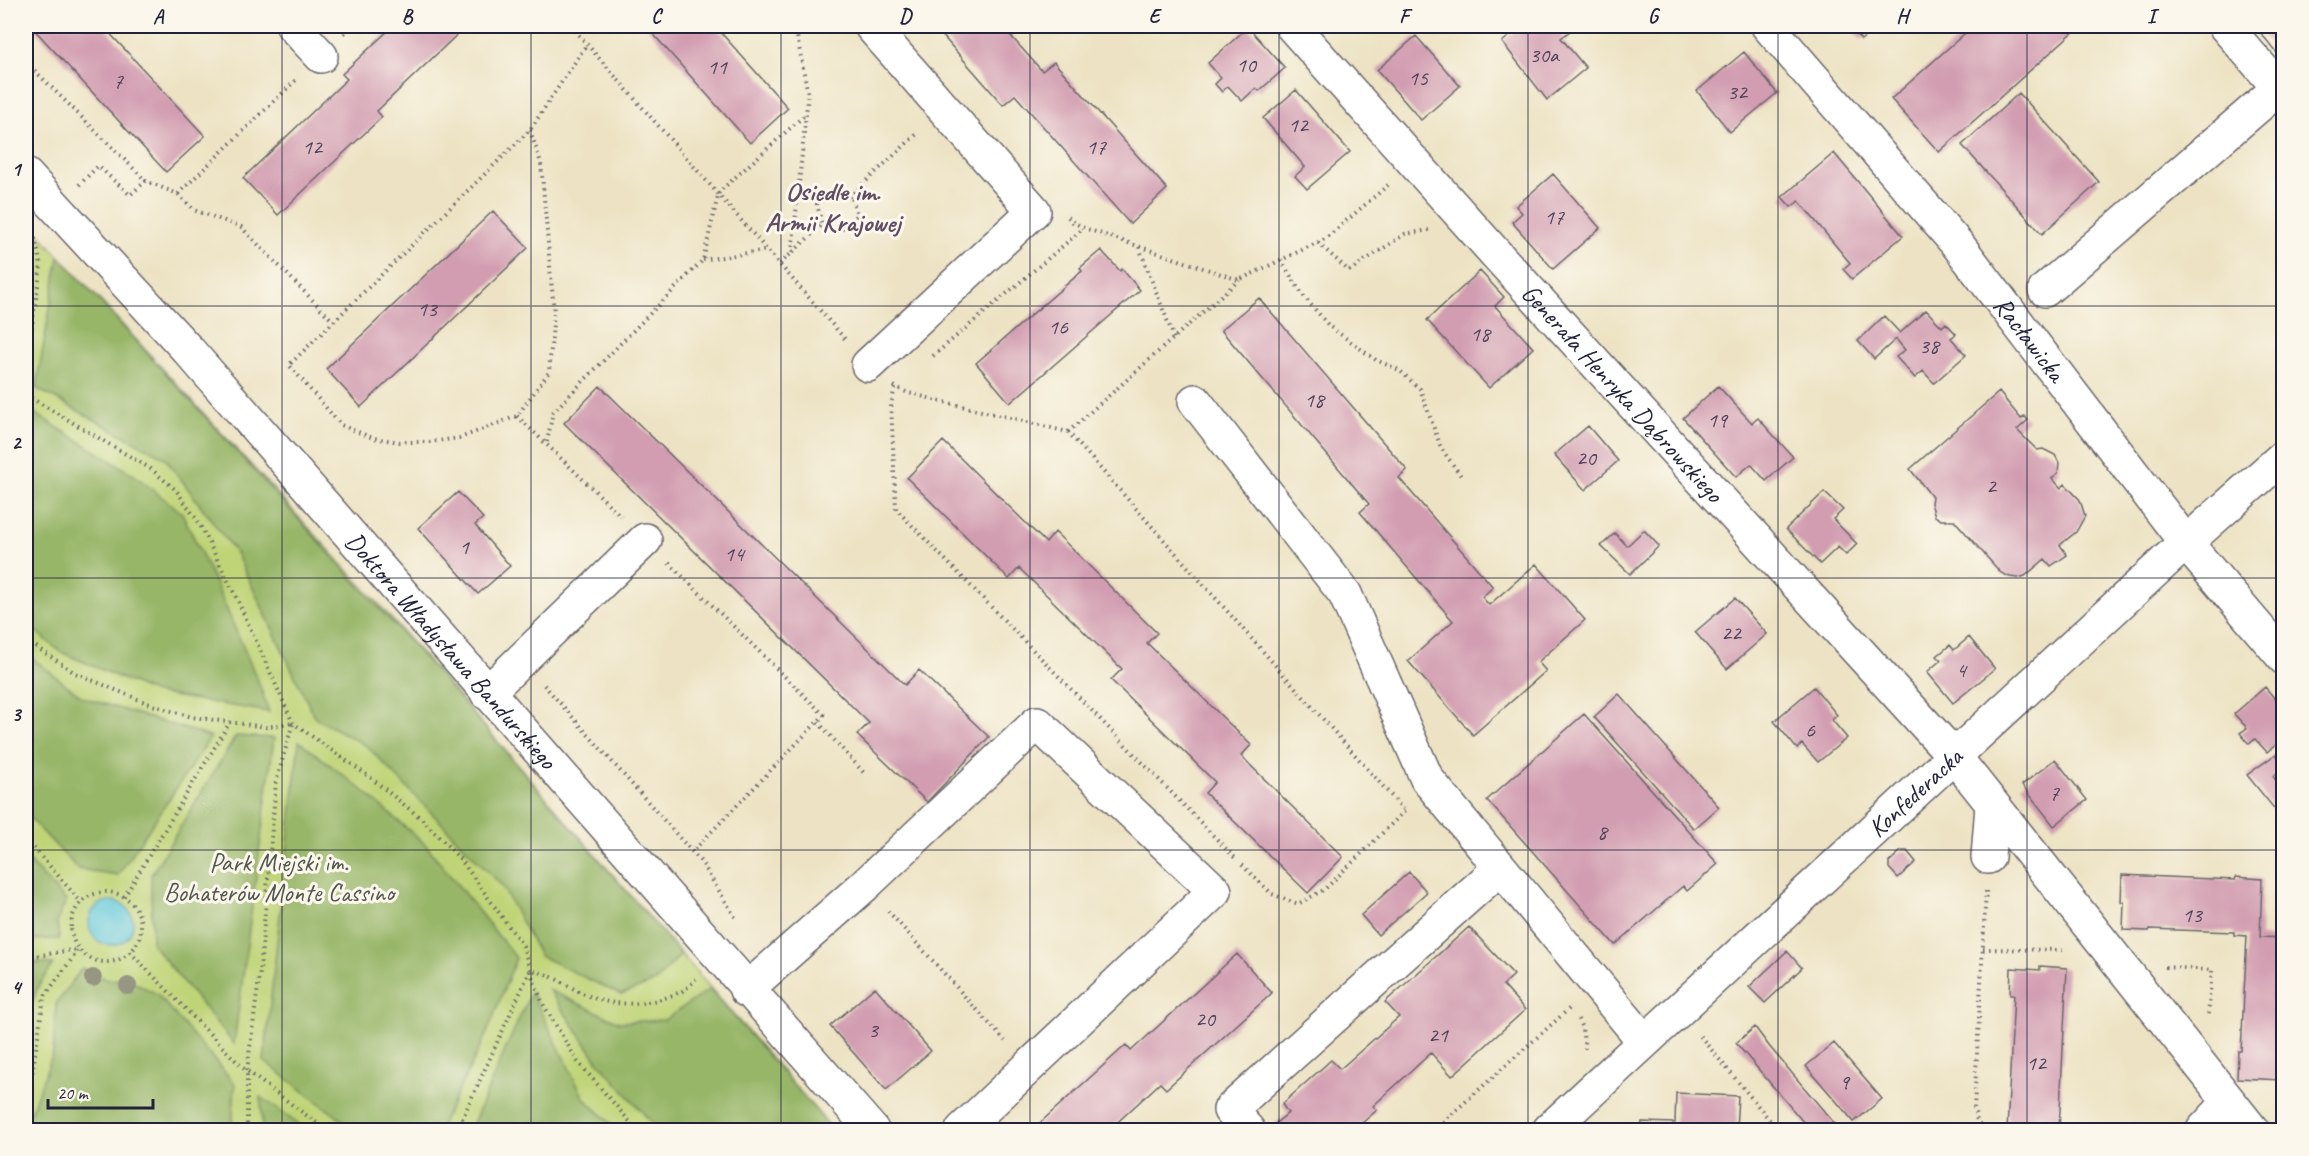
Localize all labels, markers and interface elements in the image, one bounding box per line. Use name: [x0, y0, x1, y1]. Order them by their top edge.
text: A: [153, 4, 165, 29]
text: B: [402, 4, 414, 29]
text: C: [651, 4, 663, 29]
text: D: [899, 4, 913, 29]
text: E: [1149, 4, 1163, 29]
text: F: [1399, 4, 1413, 29]
text: G: [1648, 4, 1661, 29]
text: H: [1896, 4, 1911, 29]
text: I: [2147, 4, 2160, 29]
house number: 30a: [1529, 41, 1560, 69]
house number: 10: [1236, 51, 1258, 79]
house number: 11: [707, 53, 728, 81]
house number: 15: [1408, 64, 1429, 92]
house number: 7: [113, 67, 124, 95]
house number: 32: [1727, 78, 1749, 106]
house number: 12: [1288, 111, 1310, 139]
house number: 12: [302, 133, 324, 161]
house number: 17: [1086, 133, 1107, 161]
text: 1: [12, 157, 23, 182]
district label: Osiedle im. Armii Krajowej: [765, 174, 904, 239]
house number: 17: [1544, 203, 1565, 231]
street label: Generała Henryka Dąbrowskiego: [1515, 277, 1732, 510]
street label: Racławicka: [1987, 289, 2074, 390]
house number: 13: [417, 295, 439, 323]
house number: 16: [1048, 313, 1069, 341]
house number: 18: [1470, 320, 1492, 348]
house number: 38: [1919, 332, 1941, 360]
house number: 18: [1304, 386, 1326, 414]
house number: 19: [1707, 406, 1729, 434]
text: 2: [12, 430, 23, 455]
house number: 20: [1576, 444, 1598, 472]
house number: 2: [1986, 472, 1998, 500]
street label: Doktora Władysława Bandurskiego: [339, 525, 565, 777]
house number: 1: [459, 533, 470, 561]
house number: 14: [724, 540, 746, 568]
house number: 22: [1721, 619, 1743, 647]
house number: 4: [1956, 656, 1968, 684]
text: 3: [12, 702, 23, 727]
house number: 6: [1805, 716, 1816, 744]
street label: Konfederacka: [1861, 739, 1970, 844]
house number: 7: [2049, 779, 2060, 807]
house number: 8: [1597, 818, 1609, 846]
park label: Park Miejski im. Bohaterów Monte Cassino: [164, 846, 397, 909]
house number: 13: [2182, 901, 2204, 929]
text: 4: [12, 975, 24, 1000]
house number: 20: [1195, 1005, 1217, 1033]
house number: 3: [868, 1016, 880, 1044]
house number: 21: [1428, 1021, 1449, 1049]
house number: 12: [2026, 1049, 2048, 1077]
house number: 9: [1839, 1068, 1851, 1096]
scale bar: [48, 1072, 153, 1110]
text: 20 m: [57, 1082, 90, 1104]

